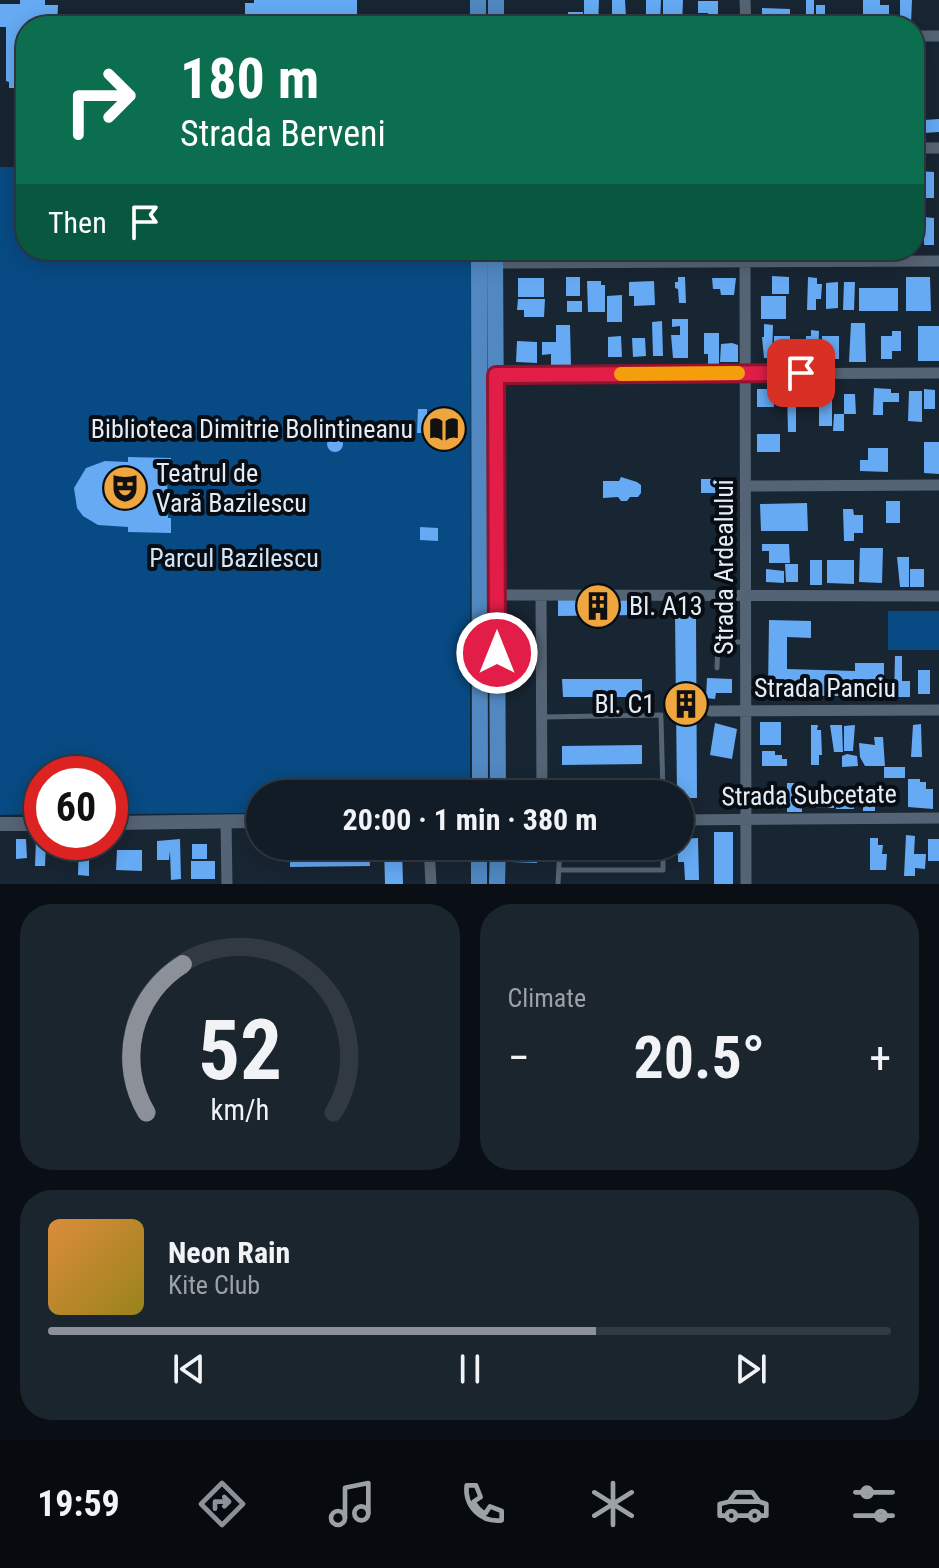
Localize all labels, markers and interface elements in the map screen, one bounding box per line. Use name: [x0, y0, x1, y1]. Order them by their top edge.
text: 180 m: [180, 46, 319, 112]
icon: right: [48, 48, 152, 152]
text: Strada Berveni: [180, 113, 386, 155]
icon: arrive: [123, 200, 167, 244]
text: Then: [48, 205, 107, 240]
pin: [767, 339, 835, 407]
icon: arrive: [779, 351, 823, 395]
library icon: Biblioteca Dimitrie Bolintineanu: [420, 405, 468, 453]
place label: Biblioteca Dimitrie Bolintineanu: [91, 414, 413, 444]
place label: Teatrul de Vară Bazilescu: [156, 458, 307, 518]
theatre icon: Teatrul de Vară Bazilescu: [101, 464, 149, 512]
street label: Strada Ardealului: [709, 479, 739, 655]
park label: Parcul Bazilescu: [149, 543, 319, 573]
building icon: Bl. A13: [574, 582, 622, 630]
place label: Bl. A13: [629, 591, 703, 621]
position arrow: [455, 611, 539, 695]
street label: Strada Panciu: [754, 673, 896, 703]
building icon: Bl. C1: [662, 680, 710, 728]
place label: Bl. C1: [594, 689, 655, 719]
speed limit sign: 60: [24, 756, 128, 860]
street label: Strada Subcetate: [721, 778, 897, 812]
text: 20:00 · 1 min · 380 m: [343, 802, 597, 837]
text: Climate: [508, 983, 586, 1013]
text: 52: [198, 1002, 282, 1099]
text: 20.5°: [633, 1022, 765, 1093]
text: −: [508, 1032, 530, 1084]
text: +: [869, 1032, 891, 1084]
text: km/h: [210, 1093, 269, 1127]
text: Neon Rain: [168, 1235, 290, 1270]
text: Kite Club: [168, 1270, 260, 1300]
icon: previous: [167, 1347, 211, 1391]
icon: pause: [448, 1347, 492, 1391]
icon: next: [729, 1347, 773, 1391]
icon: directions: [194, 1476, 250, 1532]
icon: music: [324, 1476, 380, 1532]
icon: phone: [455, 1476, 511, 1532]
icon: climate: [585, 1476, 641, 1532]
icon: car: [715, 1476, 771, 1532]
icon: filters: [846, 1476, 902, 1532]
text: 19:59: [37, 1483, 120, 1525]

